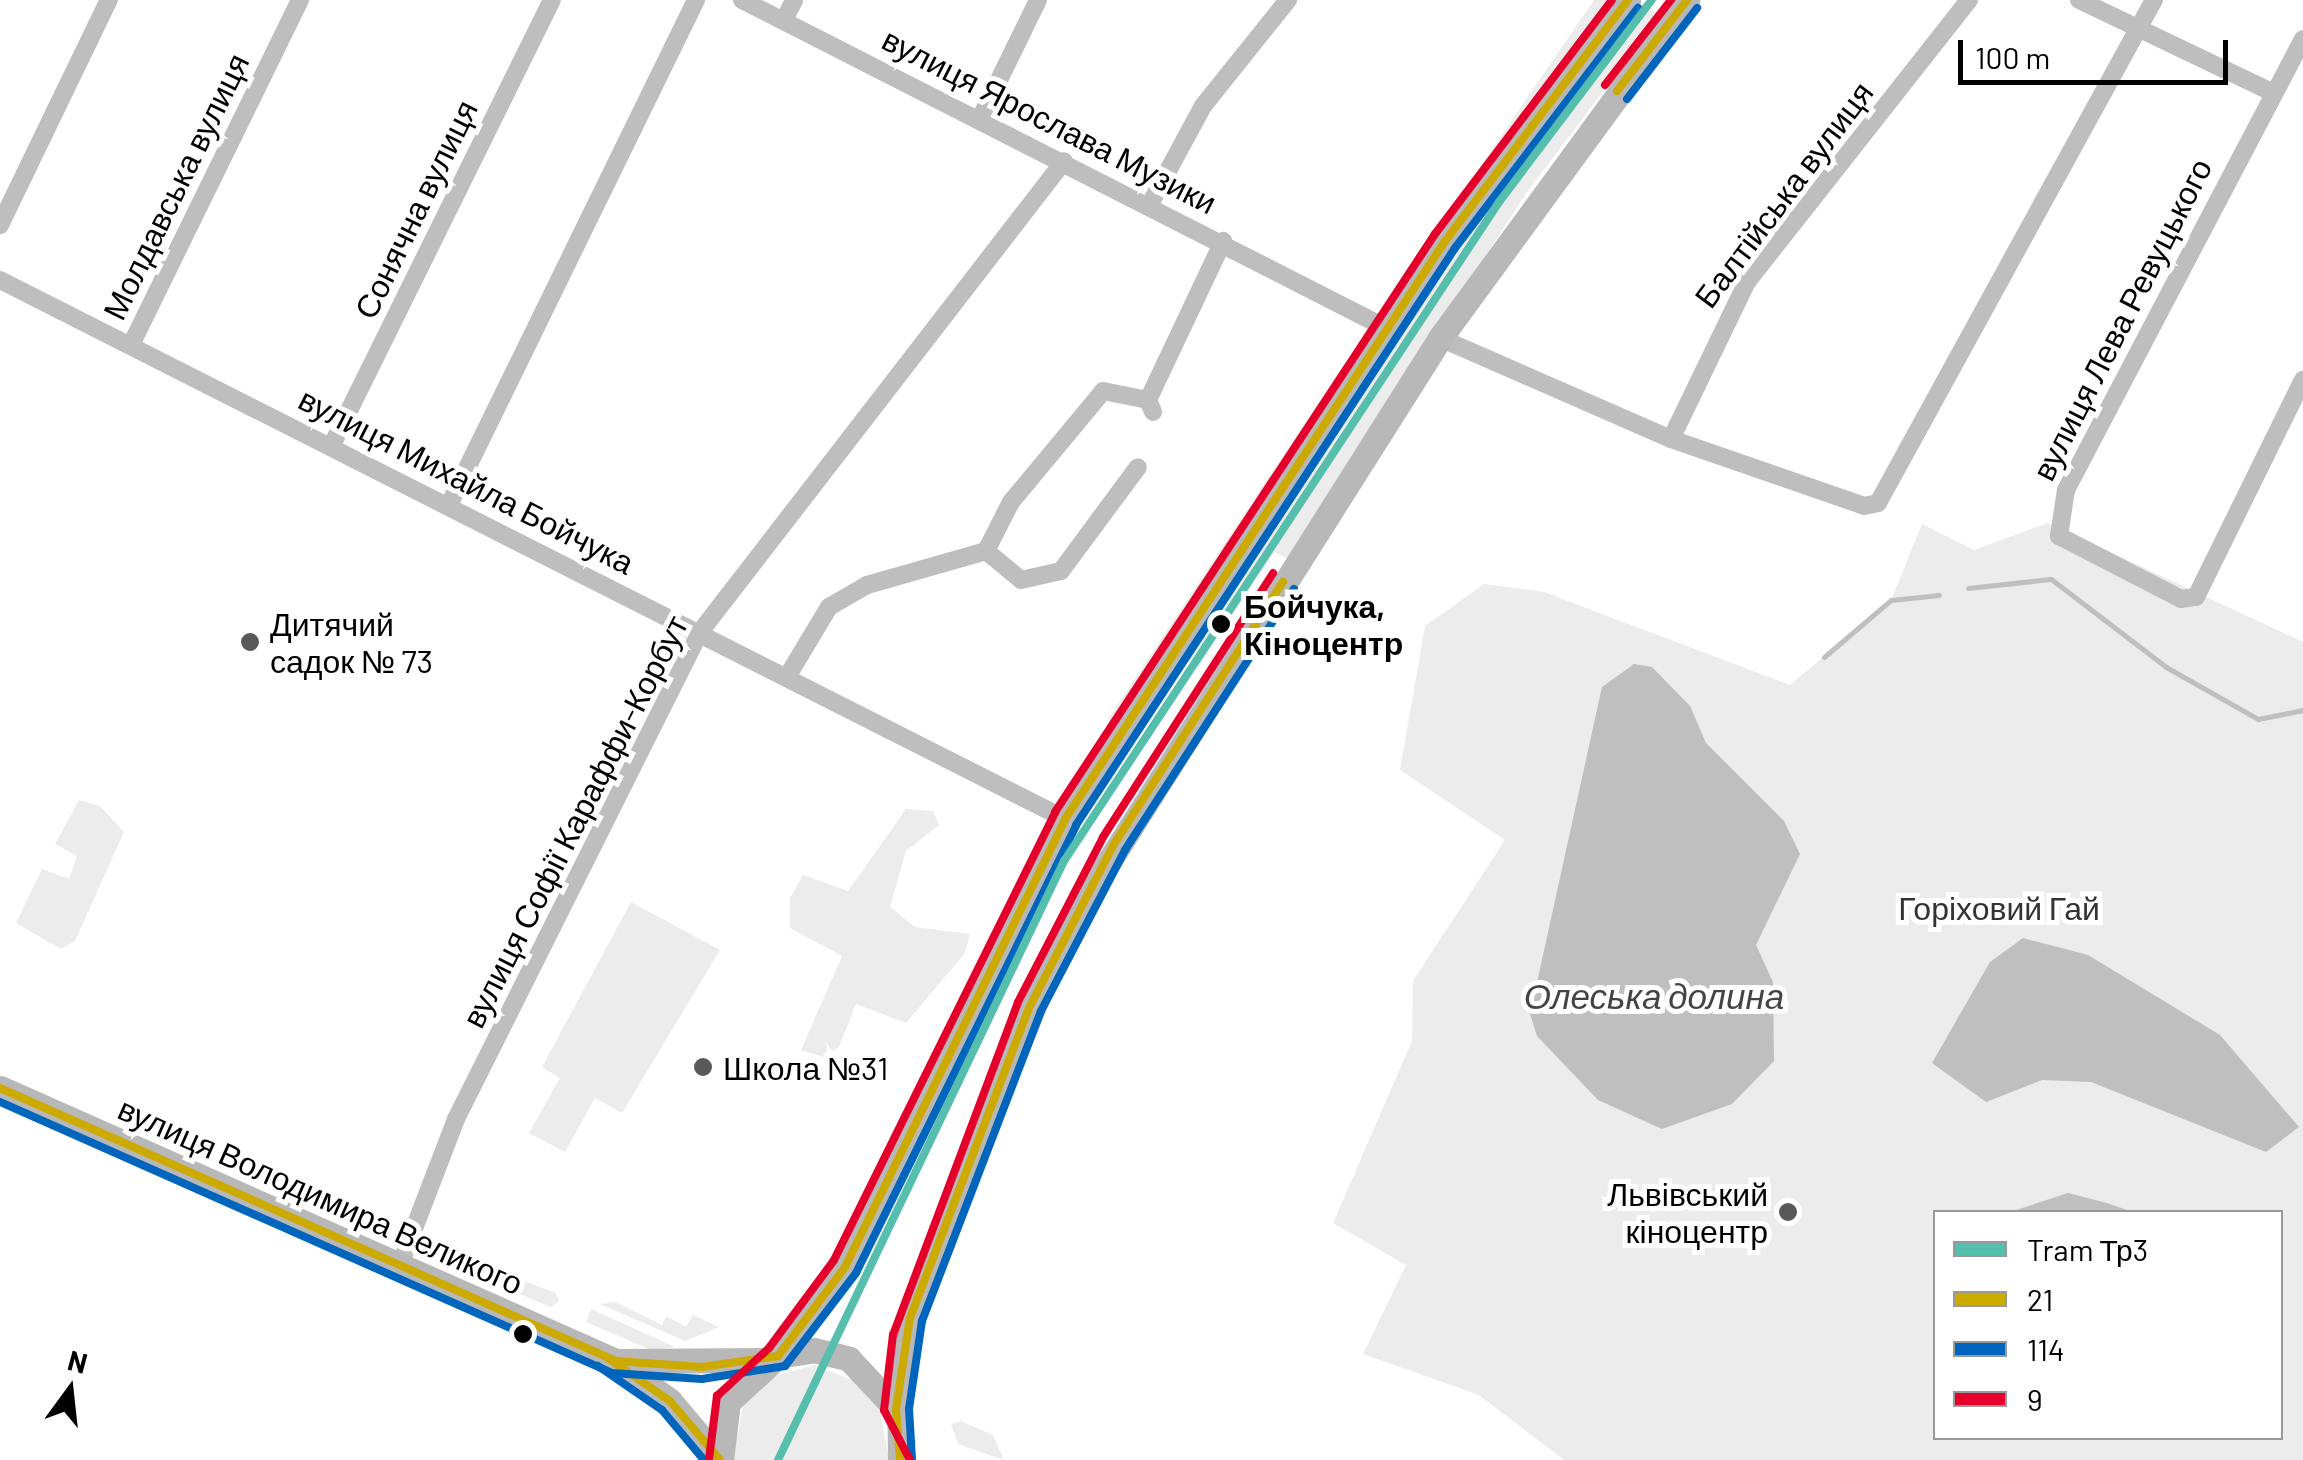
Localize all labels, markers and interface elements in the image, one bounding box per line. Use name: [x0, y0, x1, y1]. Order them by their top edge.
street label: вулиця Ярослава Музики: [877, 19, 1223, 221]
scale bar: [1963, 20, 2233, 82]
text: 100 m: [1975, 39, 2050, 75]
street label: Молдавська вулиця: [94, 47, 256, 325]
street label: Балтійська вулиця: [1686, 74, 1880, 314]
street label: Сонячна вулиця: [346, 94, 484, 324]
street label: вулиця Лева Ревуцького: [2023, 152, 2219, 486]
street label: вулиця Михайла Бойчука: [293, 379, 641, 581]
place label: Бойчука, Кіноцентр: [1244, 587, 1403, 662]
place label: Дитячий садок № 73: [270, 605, 433, 680]
street label: вулиця Софії Караффи-Корбут: [453, 608, 695, 1034]
marker: Бойчука, Кіноцентр: [1208, 611, 1234, 637]
marker: Дитячий садок № 73: [239, 631, 261, 653]
park label: Горіховий Гай: [1898, 888, 2100, 926]
water label: Олеська долина: [1524, 974, 1784, 1016]
place label: Школа №31: [723, 1048, 888, 1086]
marker: Школа №31: [692, 1056, 714, 1078]
street label: вулиця Володимира Великого: [113, 1088, 529, 1302]
place label: Львівський кіноцентр: [1607, 1175, 1768, 1250]
marker: Львівський кіноцентр: [1777, 1201, 1799, 1223]
legend: [1933, 1210, 2283, 1440]
text: Tram Тр3: [2027, 1231, 2148, 1267]
text: 21: [2027, 1281, 2053, 1317]
unlabelled marker: [513, 1324, 533, 1344]
text: 114: [2027, 1331, 2065, 1367]
north arrow: [20, 1340, 120, 1440]
text: N: [64, 1342, 91, 1380]
text: 9: [2027, 1381, 2043, 1417]

